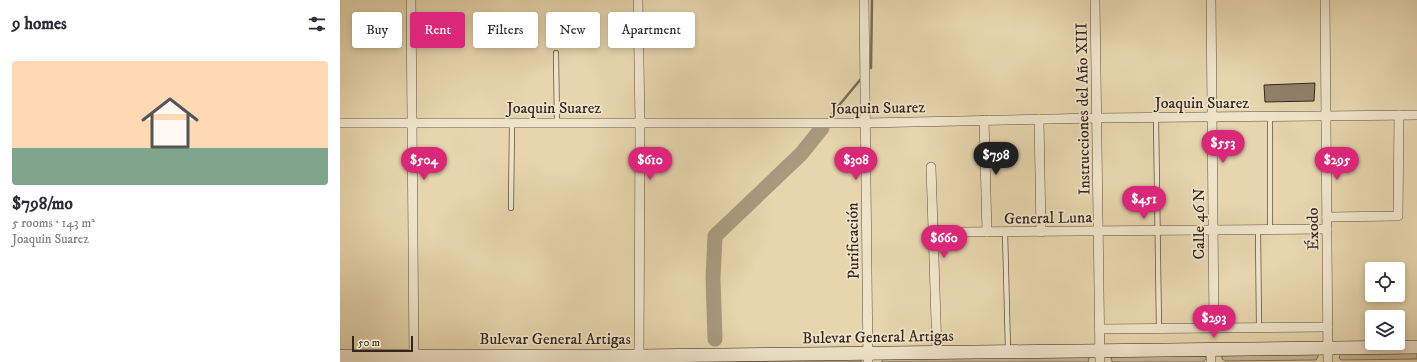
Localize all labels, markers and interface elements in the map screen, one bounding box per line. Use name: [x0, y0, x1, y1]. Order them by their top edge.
chip: Buy: [352, 12, 402, 48]
chip: Rent: [410, 12, 465, 48]
chip: Filters: [473, 12, 538, 48]
chip: New: [546, 12, 600, 48]
chip: Apartment: [608, 12, 695, 48]
text: 9 homes: [12, 13, 67, 35]
icon: filters: [306, 13, 328, 35]
street label: Instrucciones del Año XIII: [1071, 22, 1095, 195]
icon: home: [134, 87, 206, 159]
street label: Joaquin Suarez: [1153, 93, 1249, 113]
street label: Joaquin Suarez: [829, 97, 926, 119]
street label: Joaquin Suarez: [505, 98, 601, 118]
pin: $553: [1199, 130, 1247, 164]
text: $553: [1211, 135, 1235, 151]
pin: $798: [972, 142, 1020, 176]
pin: $504: [400, 147, 448, 181]
pin: $610: [626, 147, 674, 181]
pin: $308: [832, 147, 880, 181]
text: $798: [983, 147, 1009, 163]
pin: $295: [1313, 147, 1361, 181]
text: $504: [410, 152, 438, 168]
text: $610: [637, 152, 663, 168]
text: $308: [843, 152, 869, 168]
text: $295: [1324, 152, 1350, 168]
pin: $451: [1120, 186, 1168, 220]
street label: Calle 46 N: [1189, 188, 1209, 260]
text: $451: [1131, 191, 1157, 207]
text: $798/mo: [12, 193, 73, 215]
street label: Purificación: [842, 202, 864, 280]
street label: General Luna: [1004, 207, 1092, 229]
street label: Éxodo: [1303, 207, 1323, 250]
text: 5 rooms · 143 m²: [12, 215, 95, 231]
pin: $660: [920, 225, 968, 259]
text: $660: [930, 230, 958, 246]
text: Joaquin Suarez: [12, 231, 89, 247]
map controls: [1365, 262, 1405, 350]
button: locate: [1365, 262, 1405, 302]
pin: $293: [1190, 305, 1238, 339]
text: $293: [1202, 310, 1226, 326]
button: layers: [1365, 310, 1405, 350]
street label: Bulevar General Artigas: [802, 326, 954, 348]
street label: Bulevar General Artigas: [479, 329, 631, 349]
scale bar: [352, 334, 413, 353]
text: 50 m: [358, 336, 380, 350]

